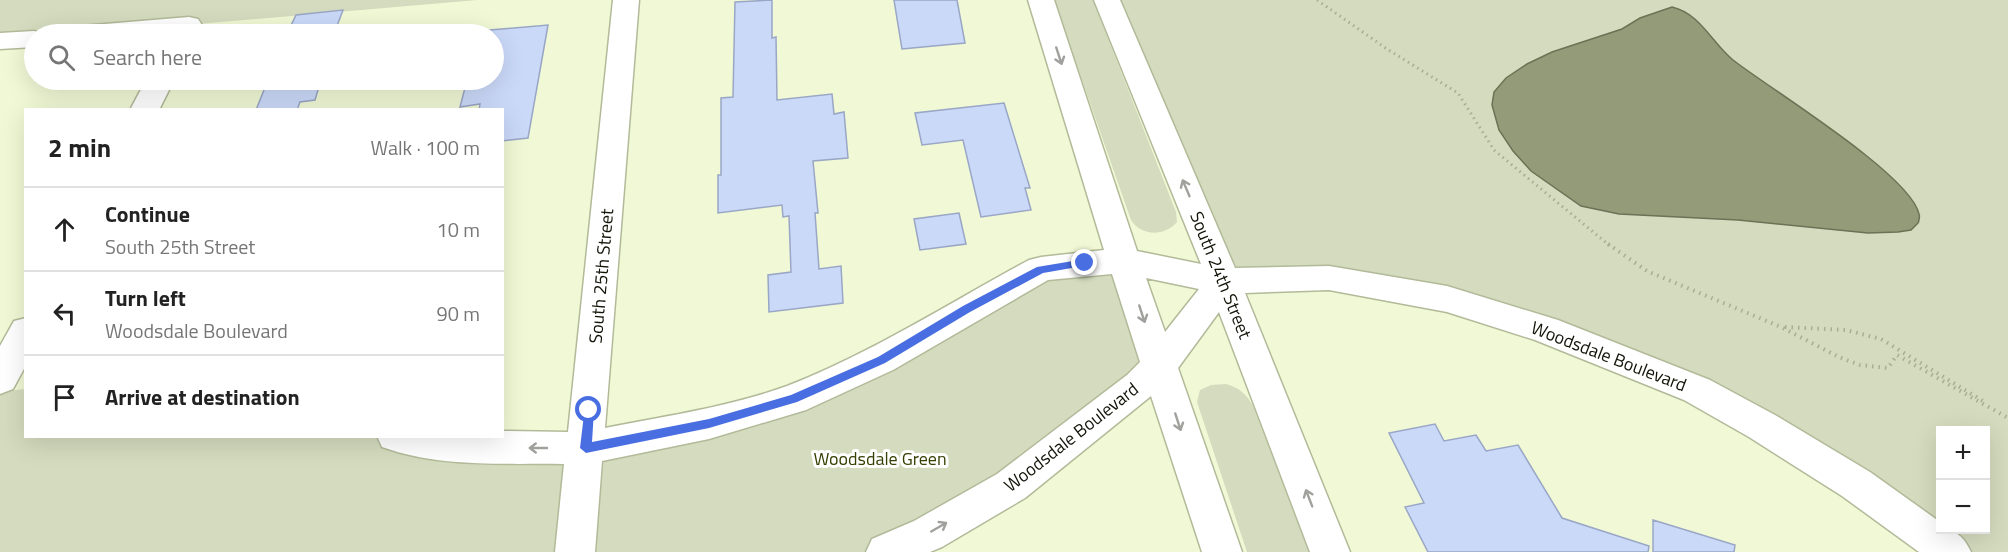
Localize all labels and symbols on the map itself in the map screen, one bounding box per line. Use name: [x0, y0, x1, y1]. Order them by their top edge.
one-way arrow: [1054, 46, 1065, 65]
one-way arrow: [1180, 180, 1191, 198]
street label: South 25th Street: [582, 207, 620, 345]
street label: South 24th Street: [1183, 207, 1259, 343]
route end: [1071, 249, 1097, 275]
one-way arrow: [1137, 304, 1148, 323]
street label: Woodsdale Boulevard: [1527, 314, 1691, 398]
street label: Woodsdale Boulevard: [998, 376, 1144, 498]
route start: [575, 396, 601, 422]
one-way arrow: [1173, 412, 1184, 431]
one-way arrow: [528, 442, 548, 454]
park label: Woodsdale Green: [813, 445, 947, 472]
one-way arrow: [1303, 489, 1314, 507]
one-way arrow: [930, 521, 947, 533]

